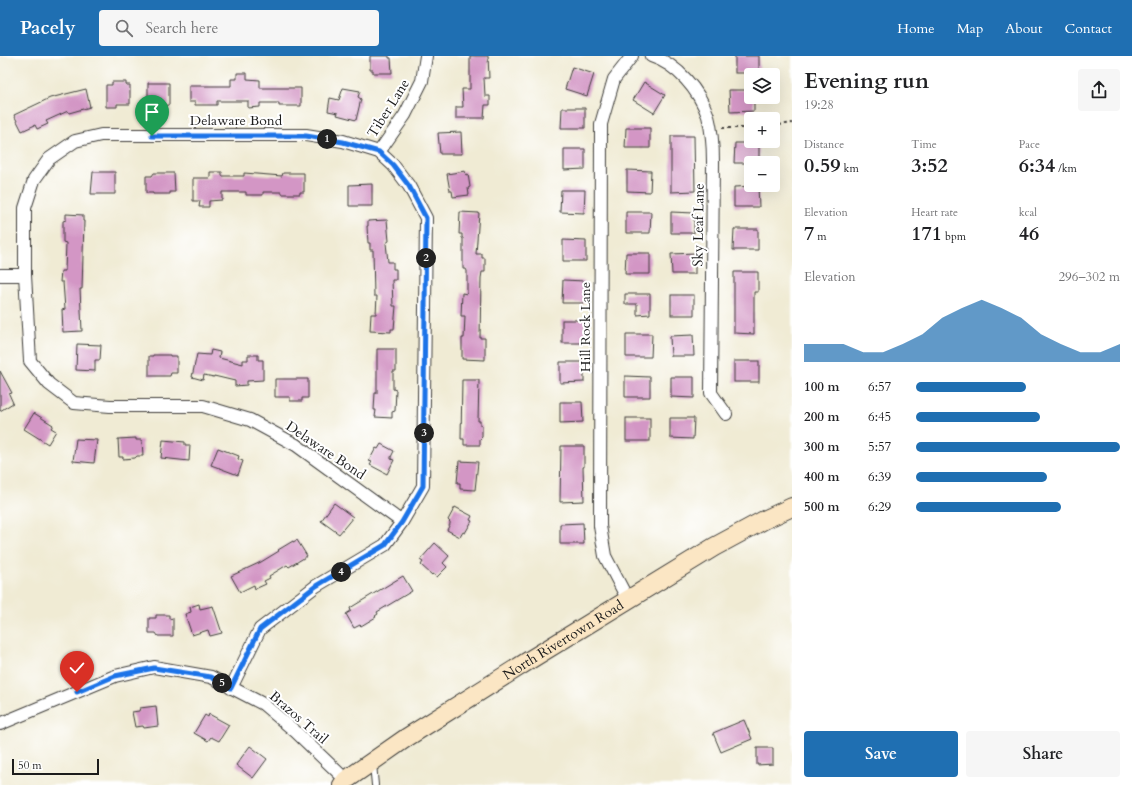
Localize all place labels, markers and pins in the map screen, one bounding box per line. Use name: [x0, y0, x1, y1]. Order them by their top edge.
pin: [135, 95, 169, 136]
pin: 1: [317, 129, 337, 149]
pin: 2: [416, 248, 436, 268]
pin: 3: [414, 423, 434, 443]
pin: 4: [331, 562, 351, 582]
pin: [60, 651, 94, 692]
pin: 5: [212, 673, 232, 693]

